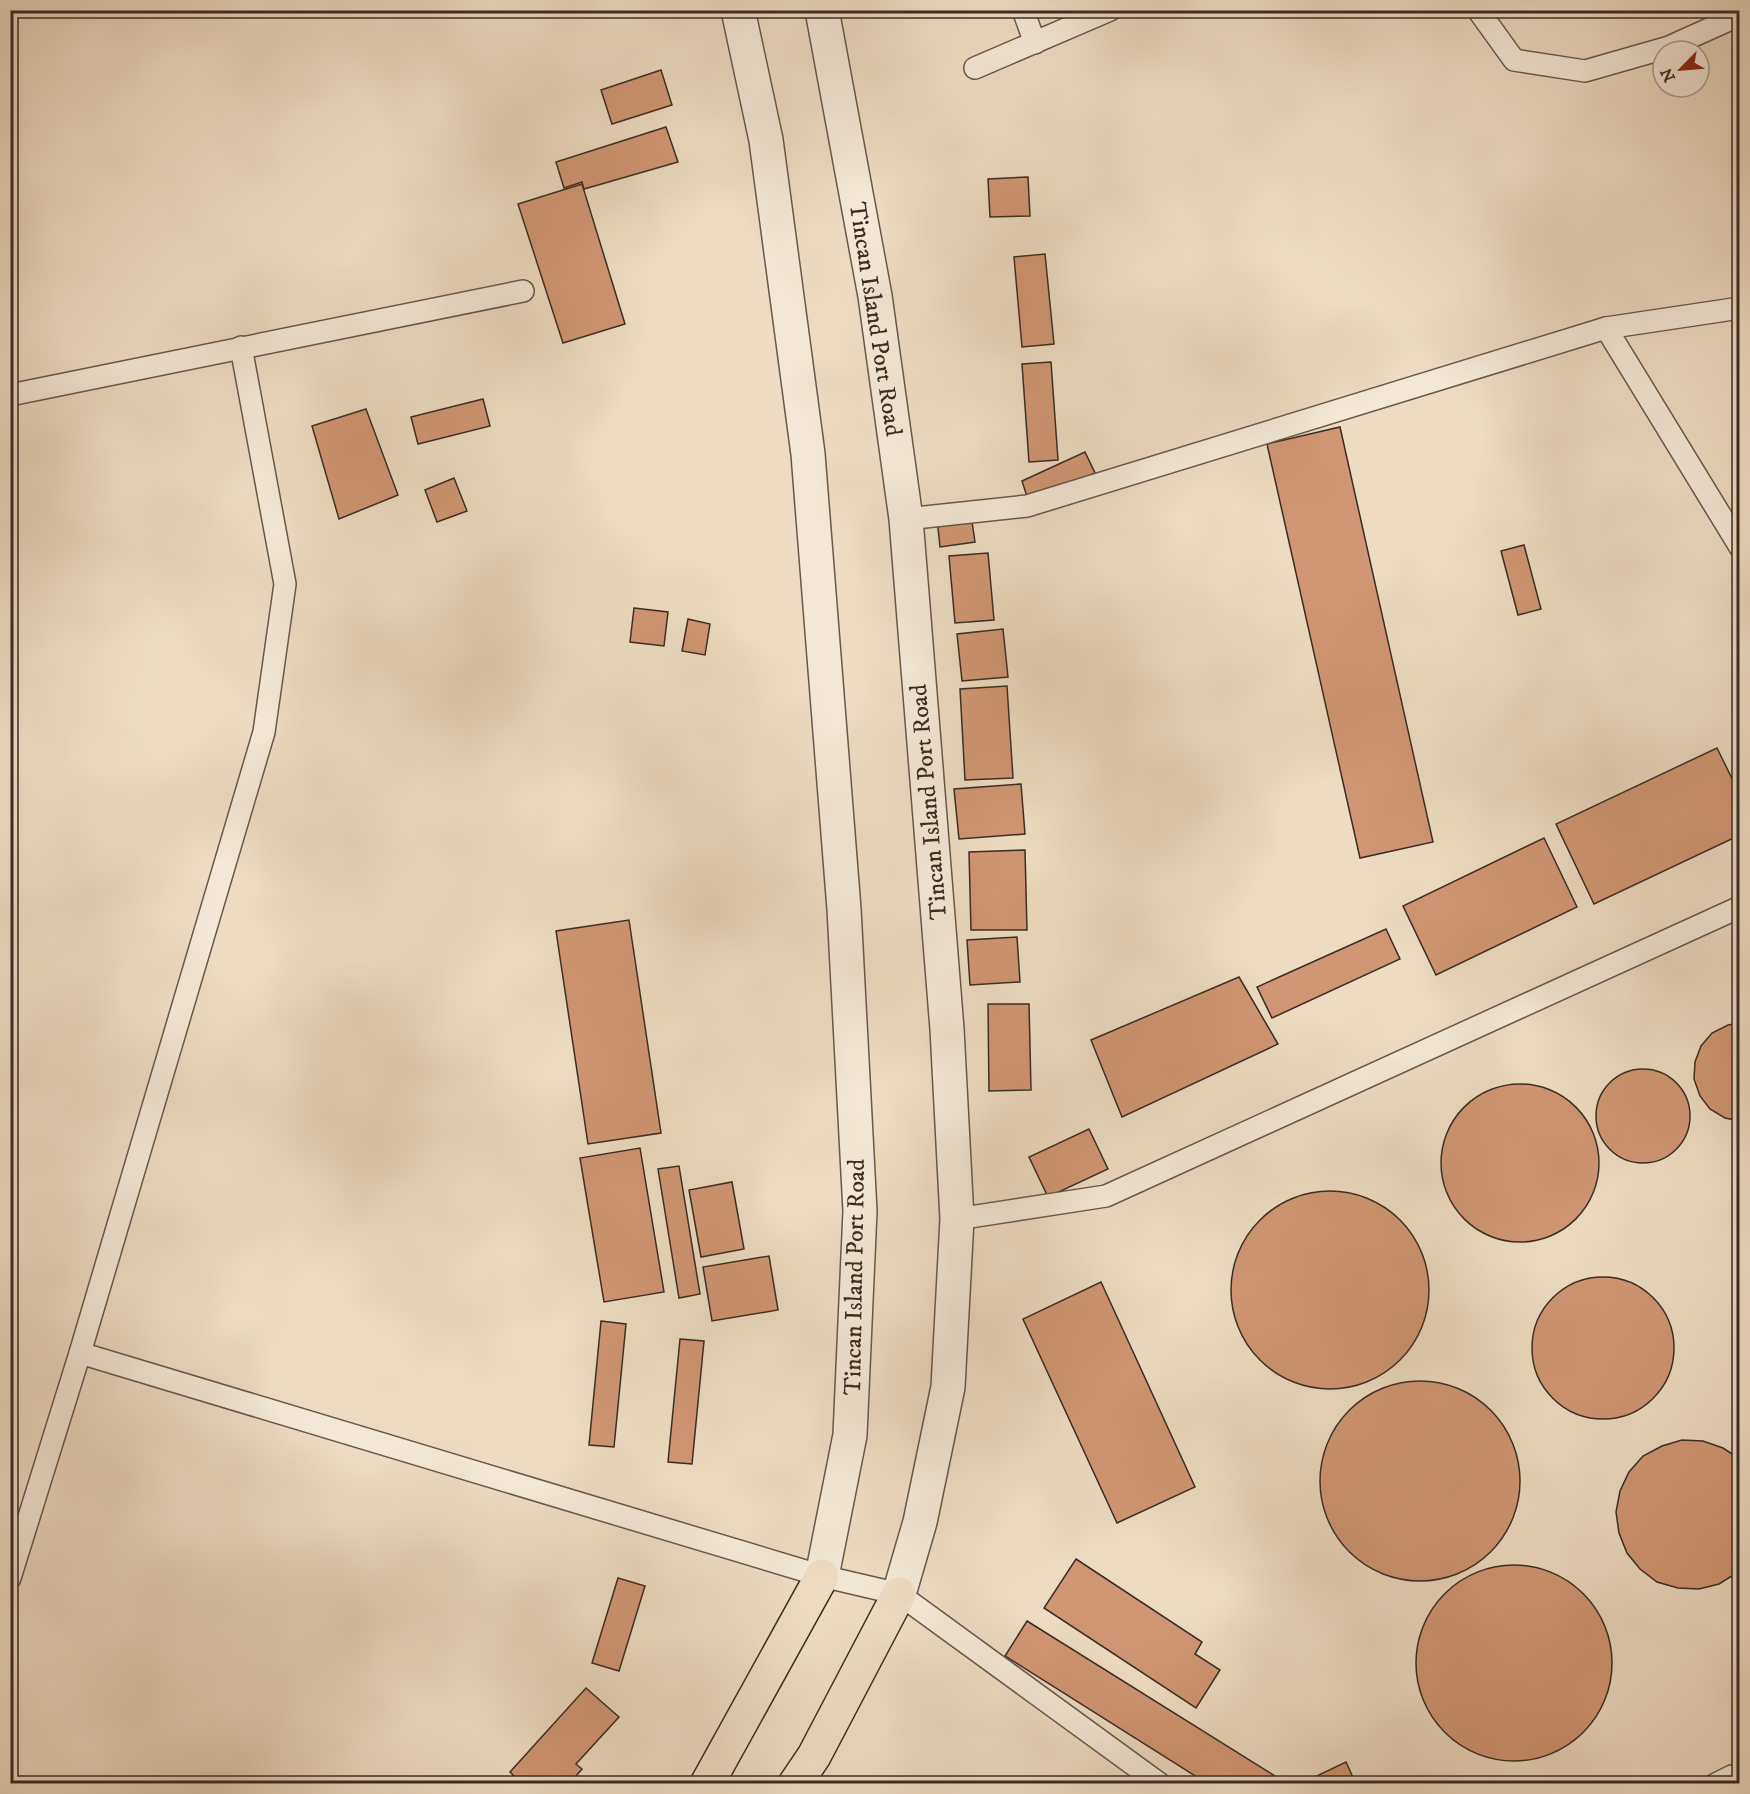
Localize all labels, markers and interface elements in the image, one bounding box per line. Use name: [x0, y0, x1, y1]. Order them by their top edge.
north arrow: [1651, 39, 1711, 99]
text: N: [1656, 65, 1680, 85]
street label: Tincan Island Port Road: [842, 200, 908, 438]
street label: Tincan Island Port Road: [904, 683, 954, 921]
street label: Tincan Island Port Road: [838, 1159, 872, 1395]

